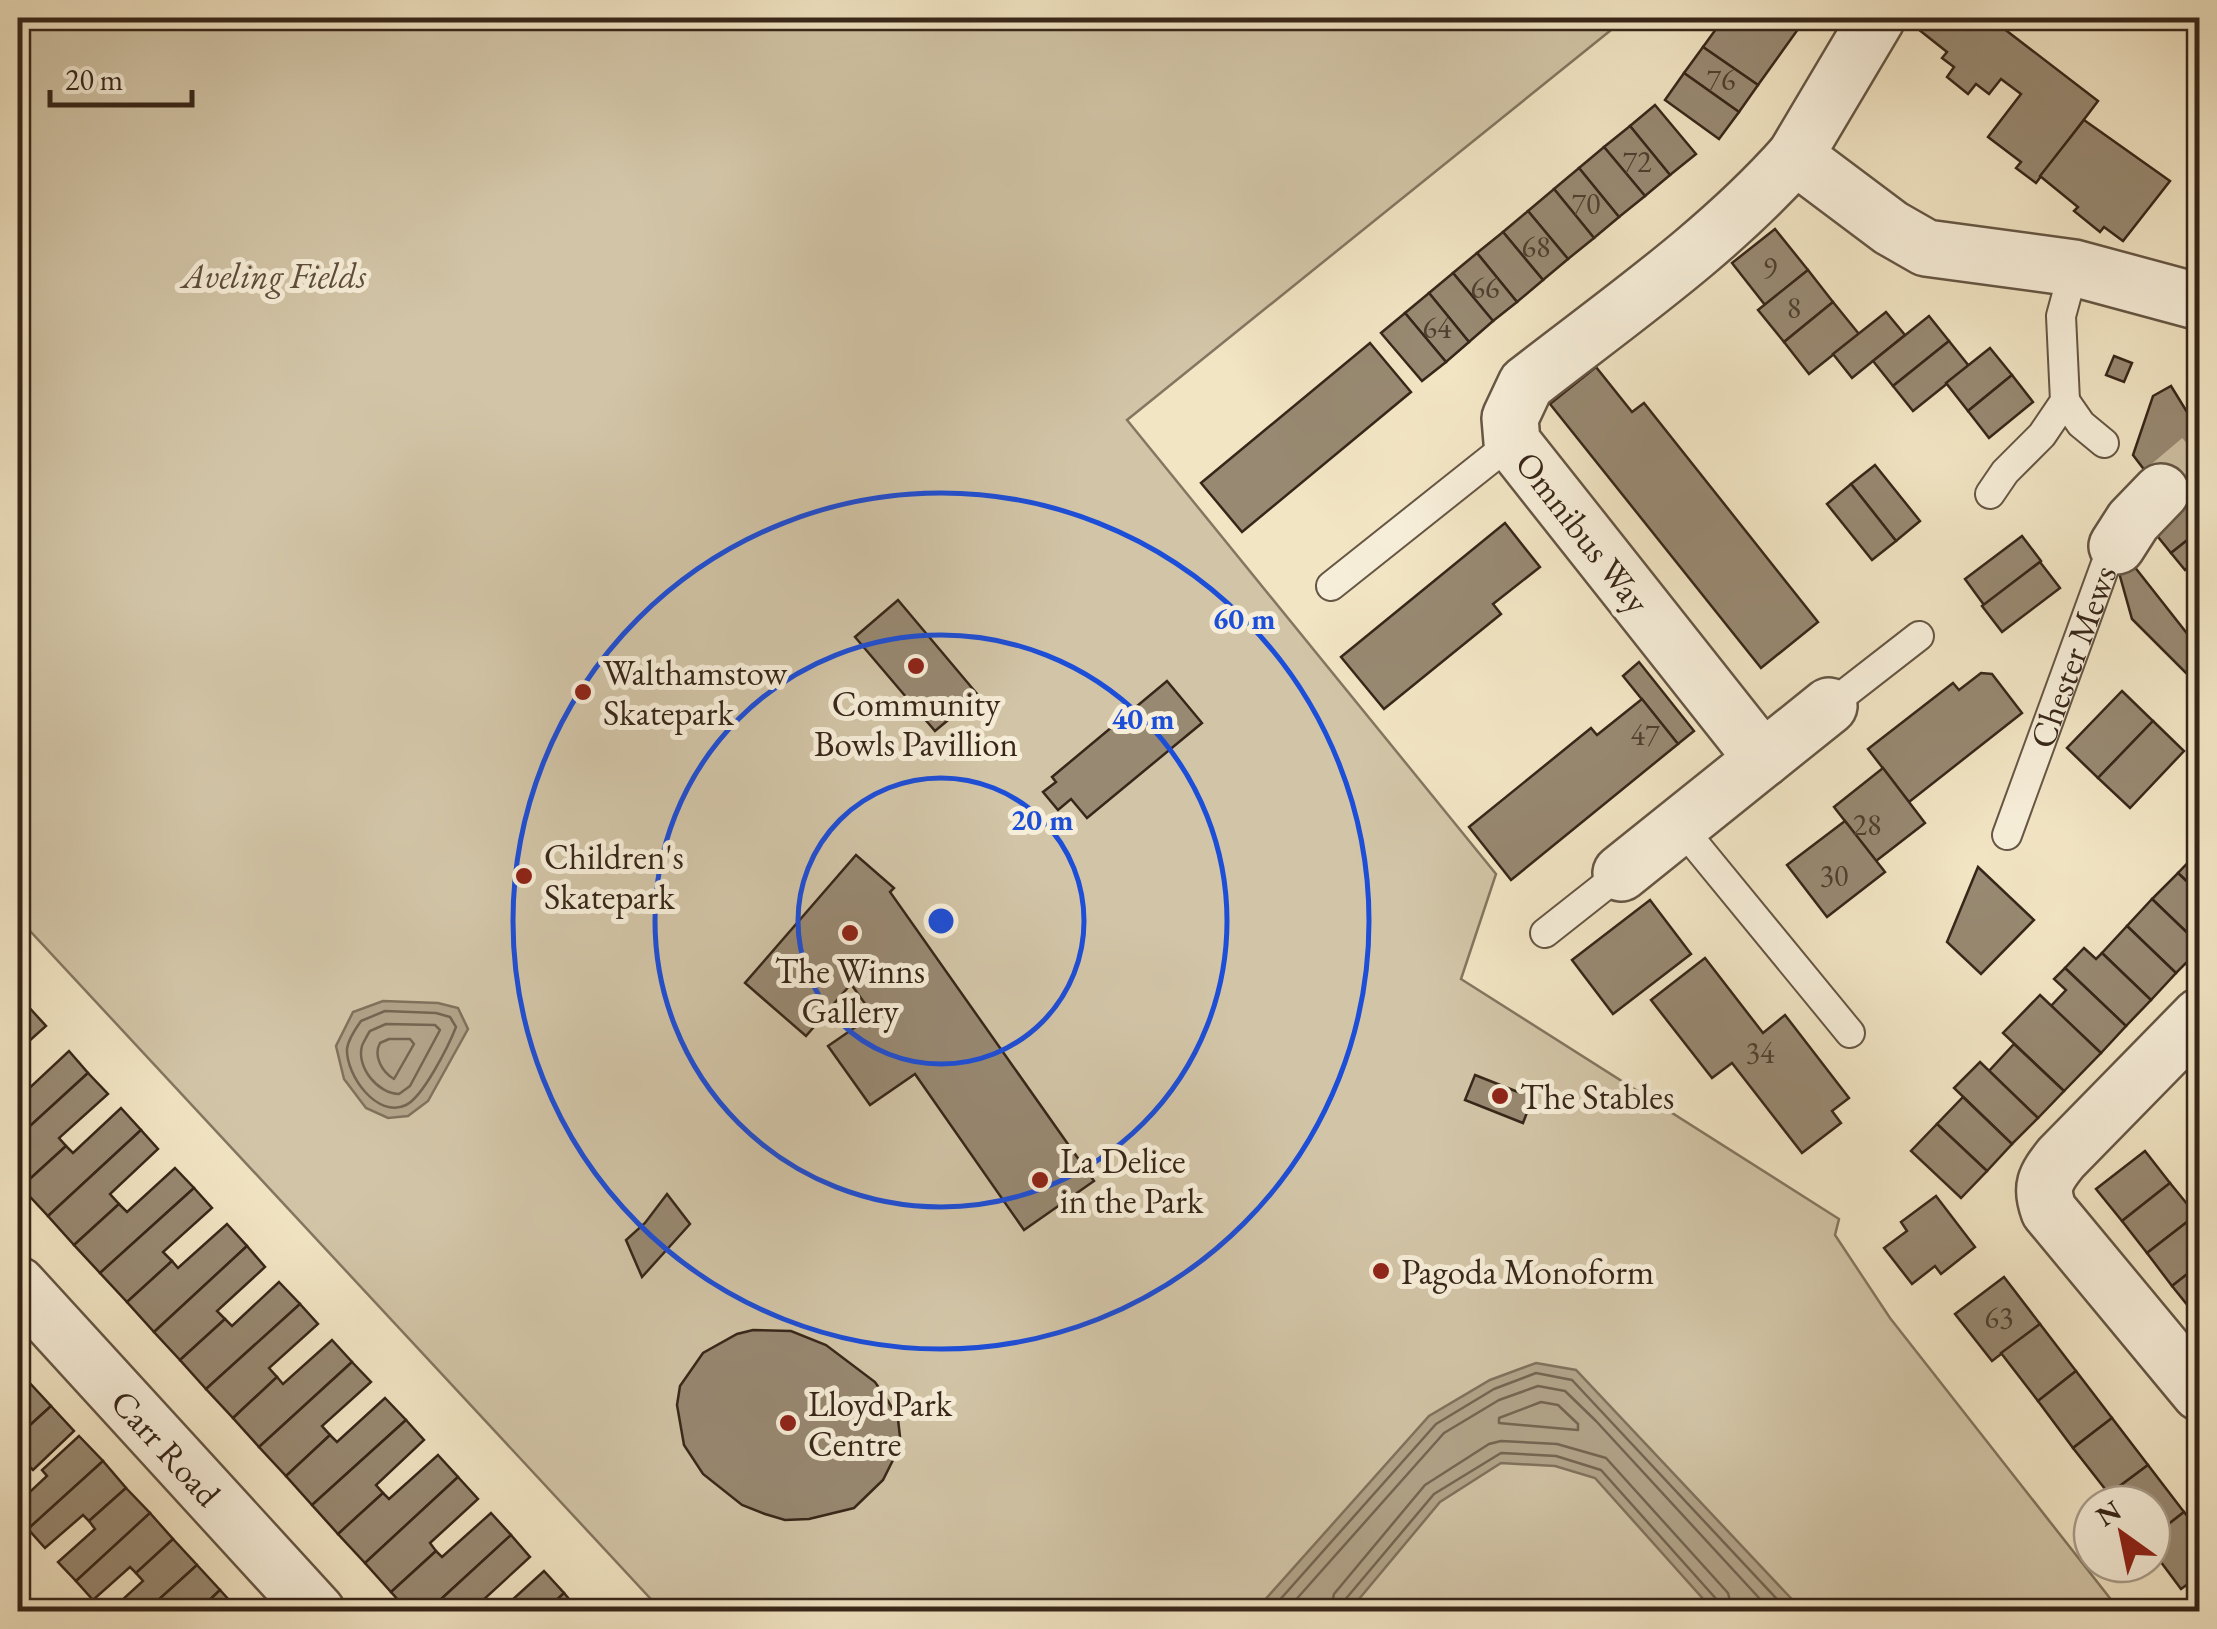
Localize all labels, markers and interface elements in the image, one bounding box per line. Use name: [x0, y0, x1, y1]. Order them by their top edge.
scale bar: [50, 45, 192, 107]
text: 20 m: [65, 60, 123, 99]
house number: 76: [1707, 60, 1735, 99]
house number: 72: [1623, 142, 1652, 181]
house number: 70: [1572, 184, 1600, 223]
house number: 68: [1522, 227, 1550, 266]
house number: 9: [1763, 248, 1777, 287]
park label: Aveling Fields: [179, 253, 367, 299]
house number: 66: [1471, 268, 1499, 307]
house number: 8: [1787, 288, 1801, 327]
house number: 64: [1423, 308, 1452, 347]
street label: Omnibus Way: [1506, 442, 1661, 623]
street label: Chester Mews: [2018, 559, 2126, 754]
text: 60 m: [1212, 599, 1276, 638]
place label: Walthamstow Skatepark: [603, 650, 788, 735]
marker: Community Bowls Pavillion: [905, 655, 927, 677]
marker: Walthamstow Skatepark: [572, 681, 594, 703]
place label: Community Bowls Pavillion: [814, 681, 1018, 766]
text: 40 m: [1111, 699, 1175, 738]
house number: 47: [1631, 715, 1660, 754]
text: 20 m: [1010, 800, 1074, 839]
house number: 28: [1853, 805, 1881, 844]
place label: Children's Skatepark: [544, 834, 684, 919]
house number: 30: [1820, 856, 1848, 895]
marker: Children's Skatepark: [513, 865, 535, 887]
centre of rings: [923, 903, 959, 939]
marker: The Winns Gallery: [839, 922, 861, 944]
place label: The Winns Gallery: [775, 948, 925, 1033]
house number: 34: [1746, 1033, 1775, 1072]
place label: The Stables: [1520, 1074, 1674, 1119]
marker: The Stables: [1489, 1085, 1511, 1107]
place label: La Delice in the Park: [1060, 1138, 1204, 1223]
marker: La Delice in the Park: [1029, 1169, 1051, 1191]
place label: Pagoda Monoform: [1401, 1249, 1654, 1294]
marker: Pagoda Monoform: [1370, 1260, 1392, 1282]
house number: 63: [1985, 1298, 2013, 1337]
street label: Carr Road: [102, 1380, 231, 1515]
place label: Lloyd Park Centre: [808, 1381, 953, 1466]
marker: Lloyd Park Centre: [777, 1412, 799, 1434]
north arrow: [2072, 1484, 2172, 1584]
text: N: [2089, 1492, 2128, 1534]

